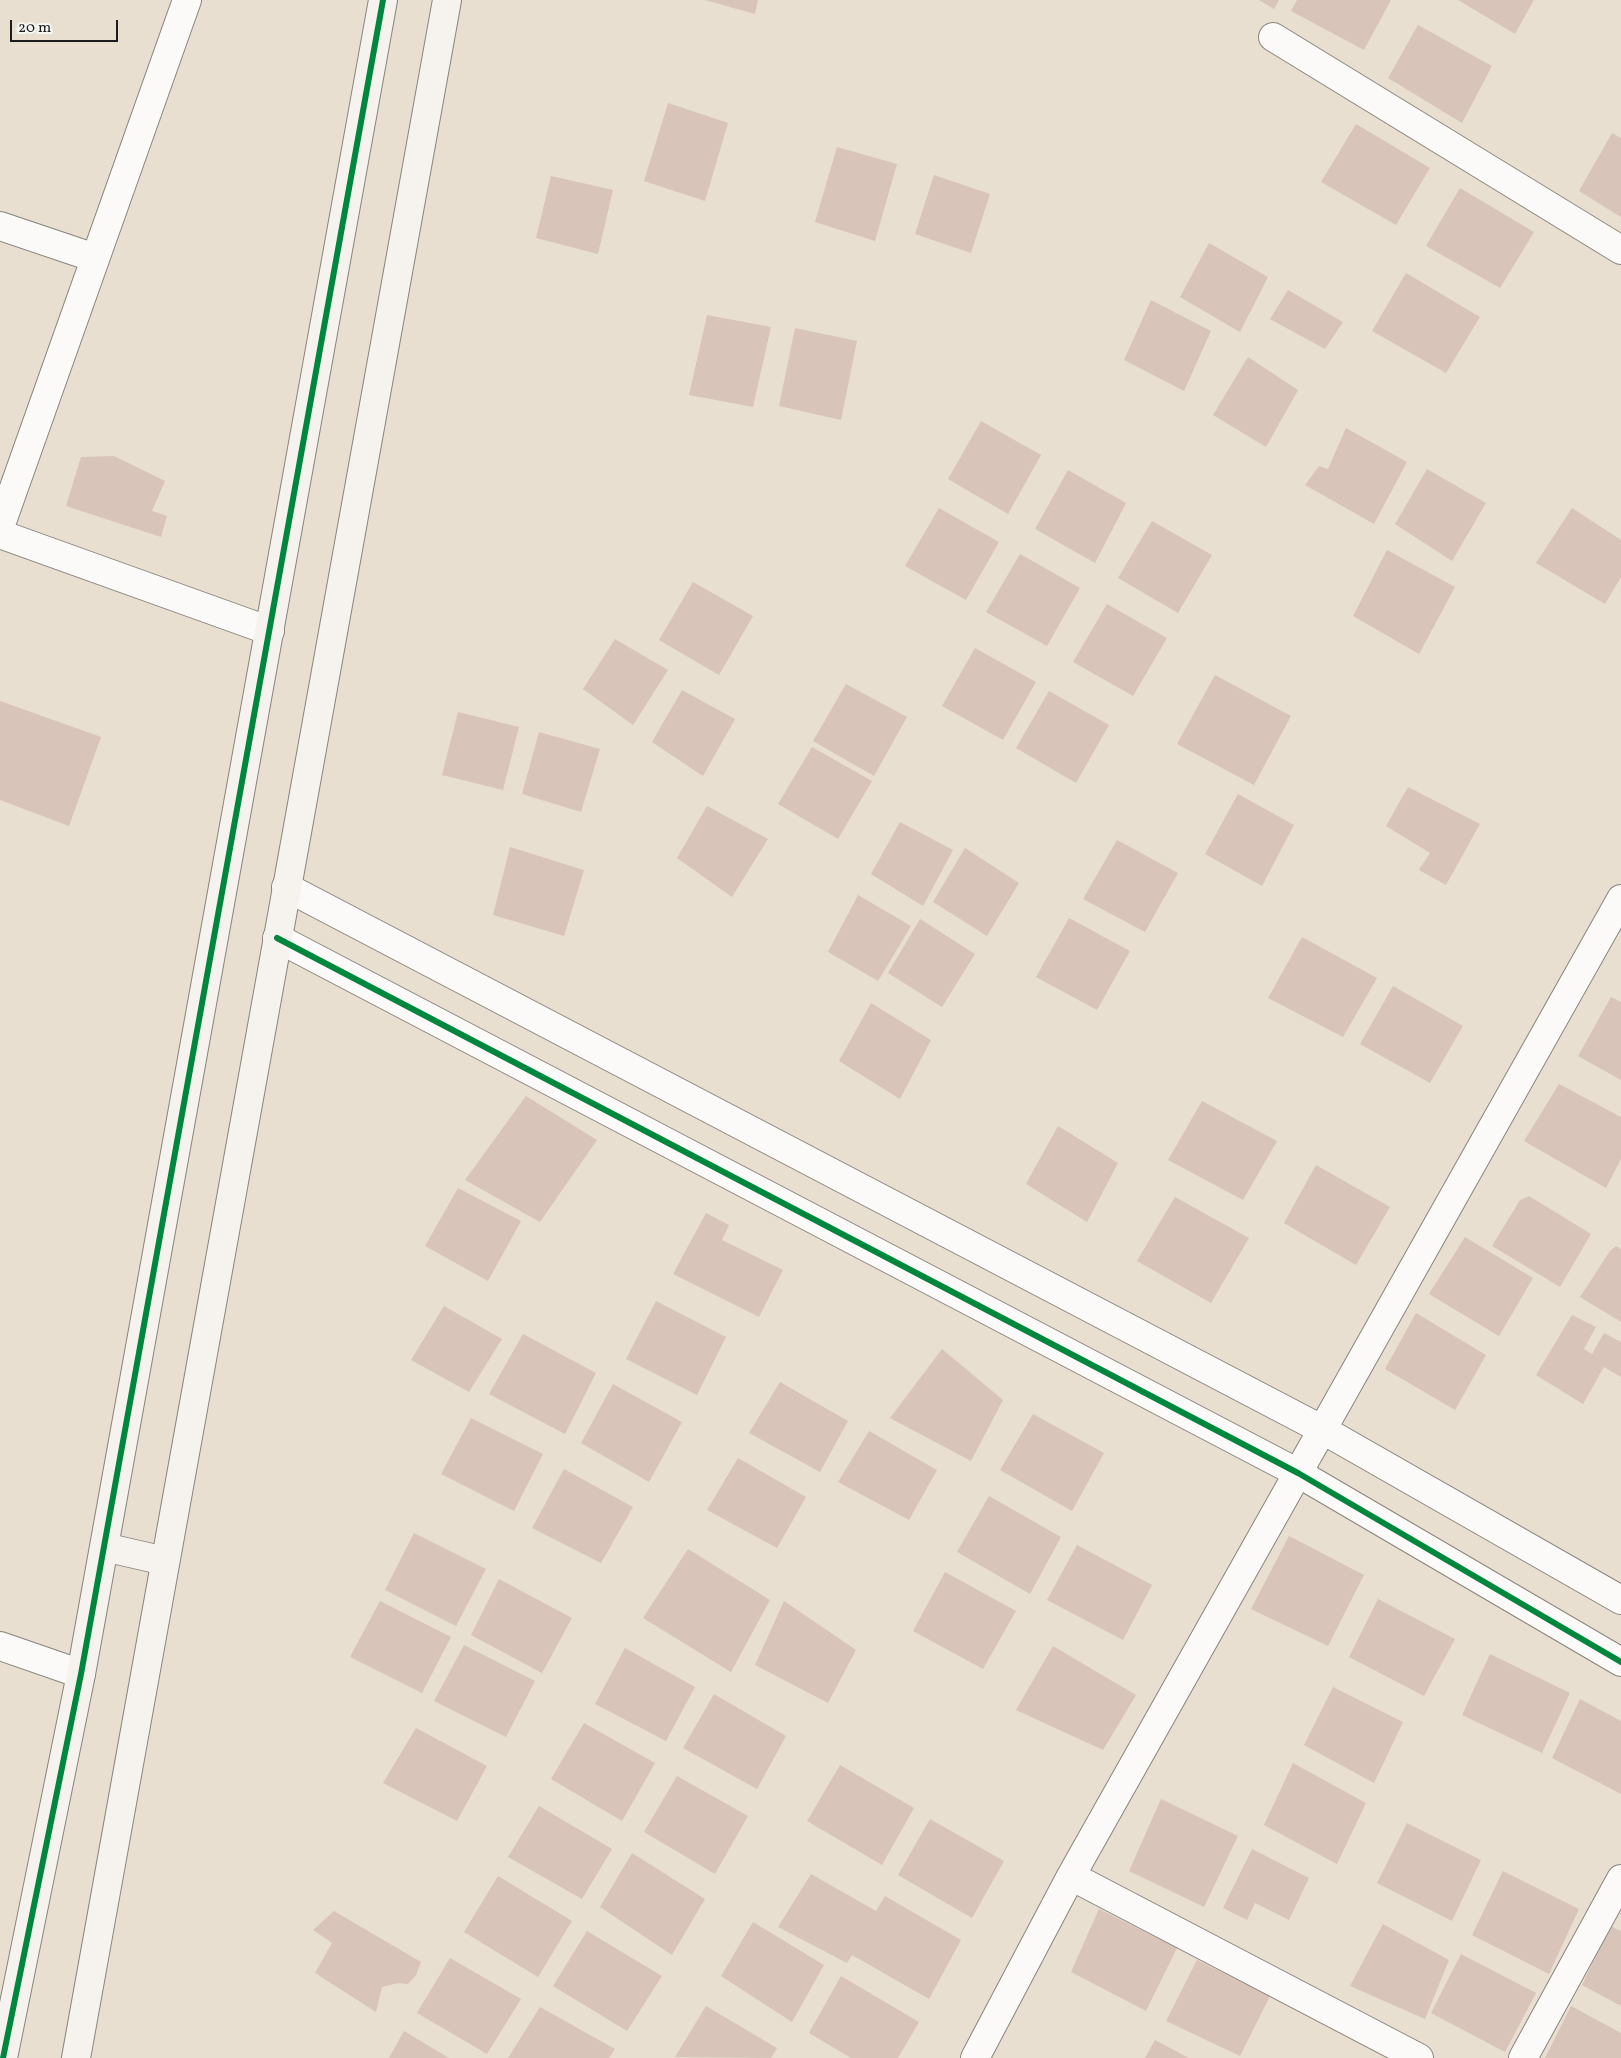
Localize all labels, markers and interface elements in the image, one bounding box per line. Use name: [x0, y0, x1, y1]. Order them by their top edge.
scale bar: [12, 10, 120, 42]
text: 20 m: [18, 18, 51, 39]

